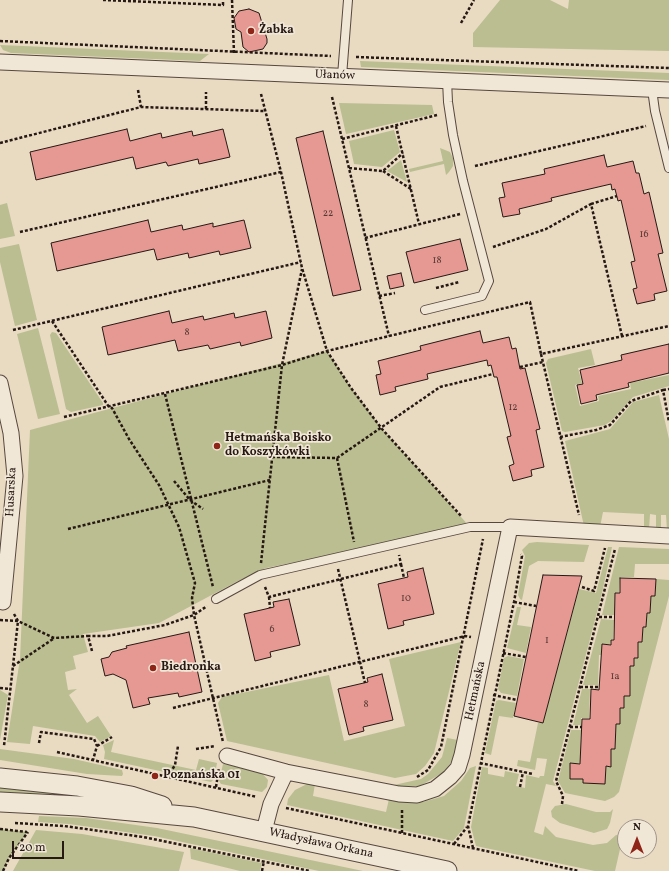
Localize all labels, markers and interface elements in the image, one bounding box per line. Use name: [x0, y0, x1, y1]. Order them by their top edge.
place label: Żabka: [259, 24, 294, 38]
marker: Żabka: [246, 26, 256, 36]
street label: Ułanów: [315, 68, 355, 84]
house number: 22: [323, 208, 333, 220]
house number: 16: [640, 229, 648, 241]
house number: 18: [433, 255, 441, 267]
house number: 8: [184, 327, 190, 339]
house number: 12: [508, 402, 518, 414]
place label: Hetmańska Boisko do Koszykówki: [225, 432, 331, 460]
marker: Hetmańska Boisko do Koszykówki: [212, 441, 222, 451]
street label: Husarska: [4, 467, 20, 517]
house number: 10: [401, 593, 411, 605]
house number: 6: [269, 624, 275, 636]
house number: 1: [545, 635, 549, 647]
street label: Hetmańska: [463, 660, 489, 722]
place label: Biedronka: [161, 661, 221, 675]
marker: Biedronka: [148, 663, 158, 673]
house number: 1a: [611, 671, 619, 683]
house number: 8: [363, 699, 369, 711]
place label: Poznańska 01: [163, 769, 240, 783]
marker: Poznańska 01: [150, 771, 160, 781]
north arrow: [617, 819, 657, 859]
text: N: [633, 820, 641, 835]
street label: Władysława Orkana: [268, 826, 374, 862]
scale bar: [14, 833, 66, 859]
text: 20 m: [19, 840, 46, 856]

